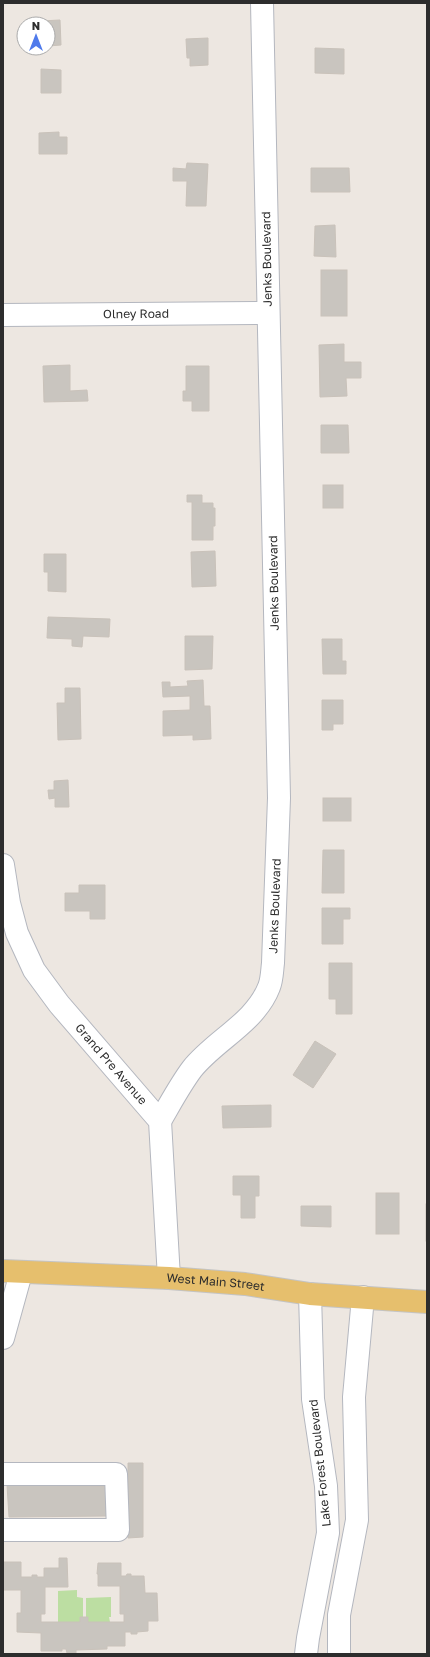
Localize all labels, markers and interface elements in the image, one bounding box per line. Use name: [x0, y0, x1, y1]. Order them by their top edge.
north arrow: [16, 16, 56, 56]
text: N: [32, 19, 40, 32]
street label: Jenks Boulevard: [258, 211, 275, 307]
street label: Olney Road: [103, 306, 169, 321]
street label: Jenks Boulevard: [265, 535, 282, 631]
street label: Jenks Boulevard: [265, 858, 284, 954]
street label: Grand Pre Avenue: [72, 1020, 151, 1108]
street label: West Main Street: [166, 1270, 266, 1294]
street label: Lake Forest Boulevard: [305, 1399, 334, 1528]

